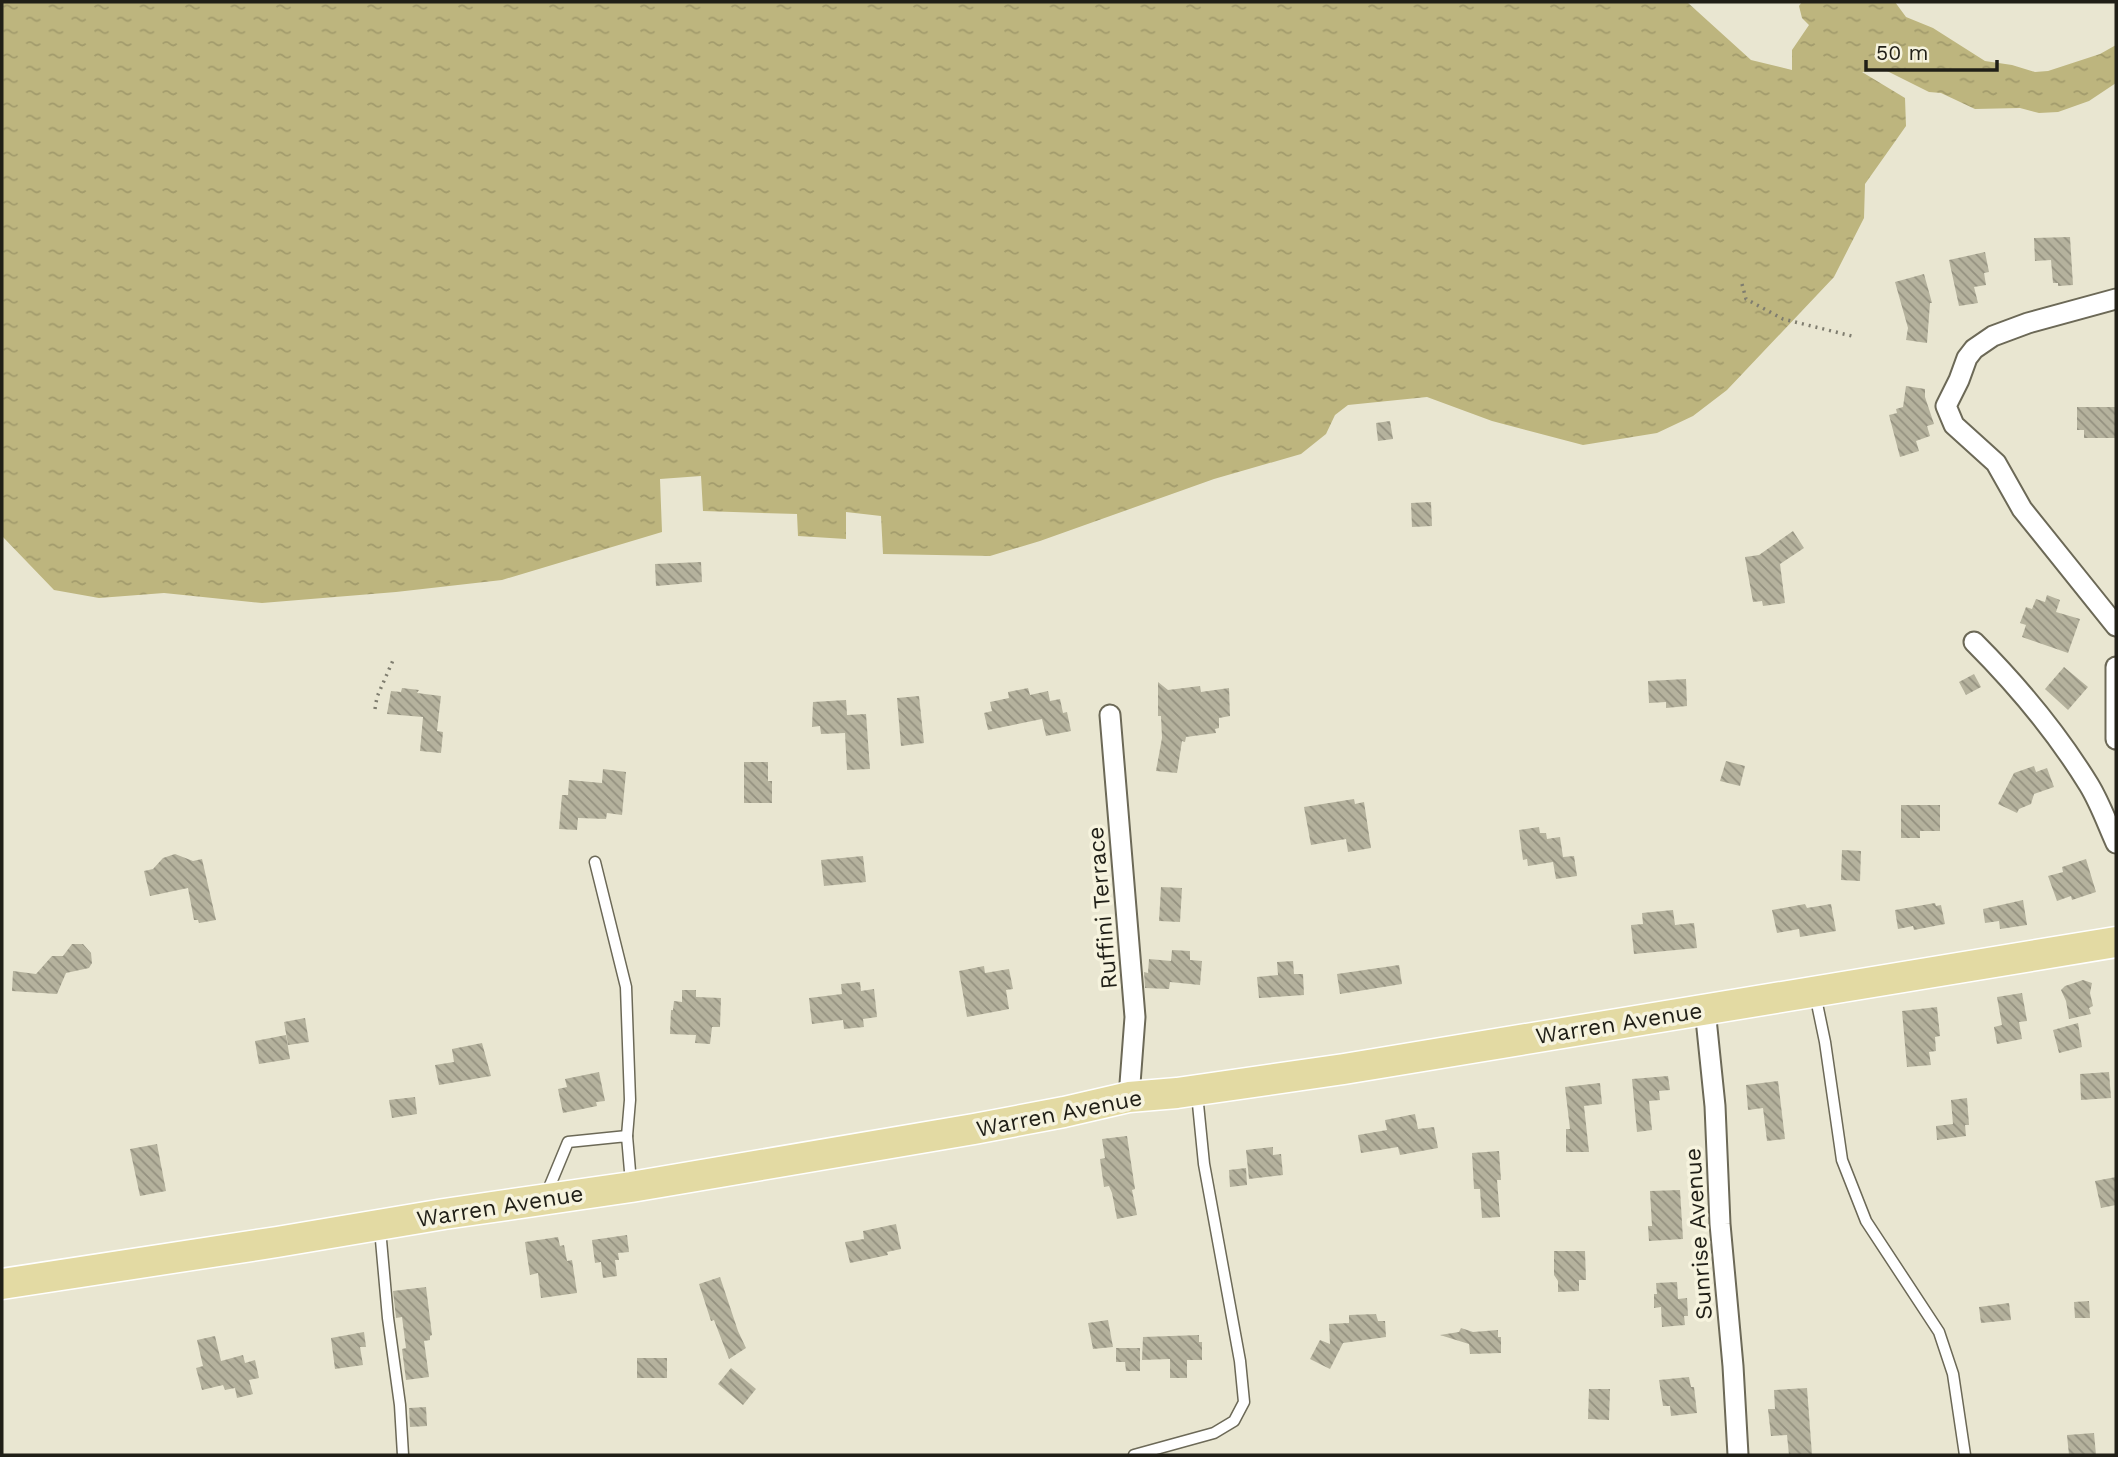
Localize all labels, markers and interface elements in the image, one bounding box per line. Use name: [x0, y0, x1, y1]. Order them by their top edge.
scale bar: [1866, 28, 1997, 72]
text: 50 m: [1876, 40, 1928, 65]
street label: Ruffini Terrace: [1082, 825, 1123, 990]
street label: Warren Avenue: [1534, 997, 1704, 1050]
street label: Warren Avenue: [974, 1084, 1144, 1143]
street label: Sunrise Avenue: [1679, 1147, 1718, 1321]
street label: Warren Avenue: [415, 1180, 585, 1233]

